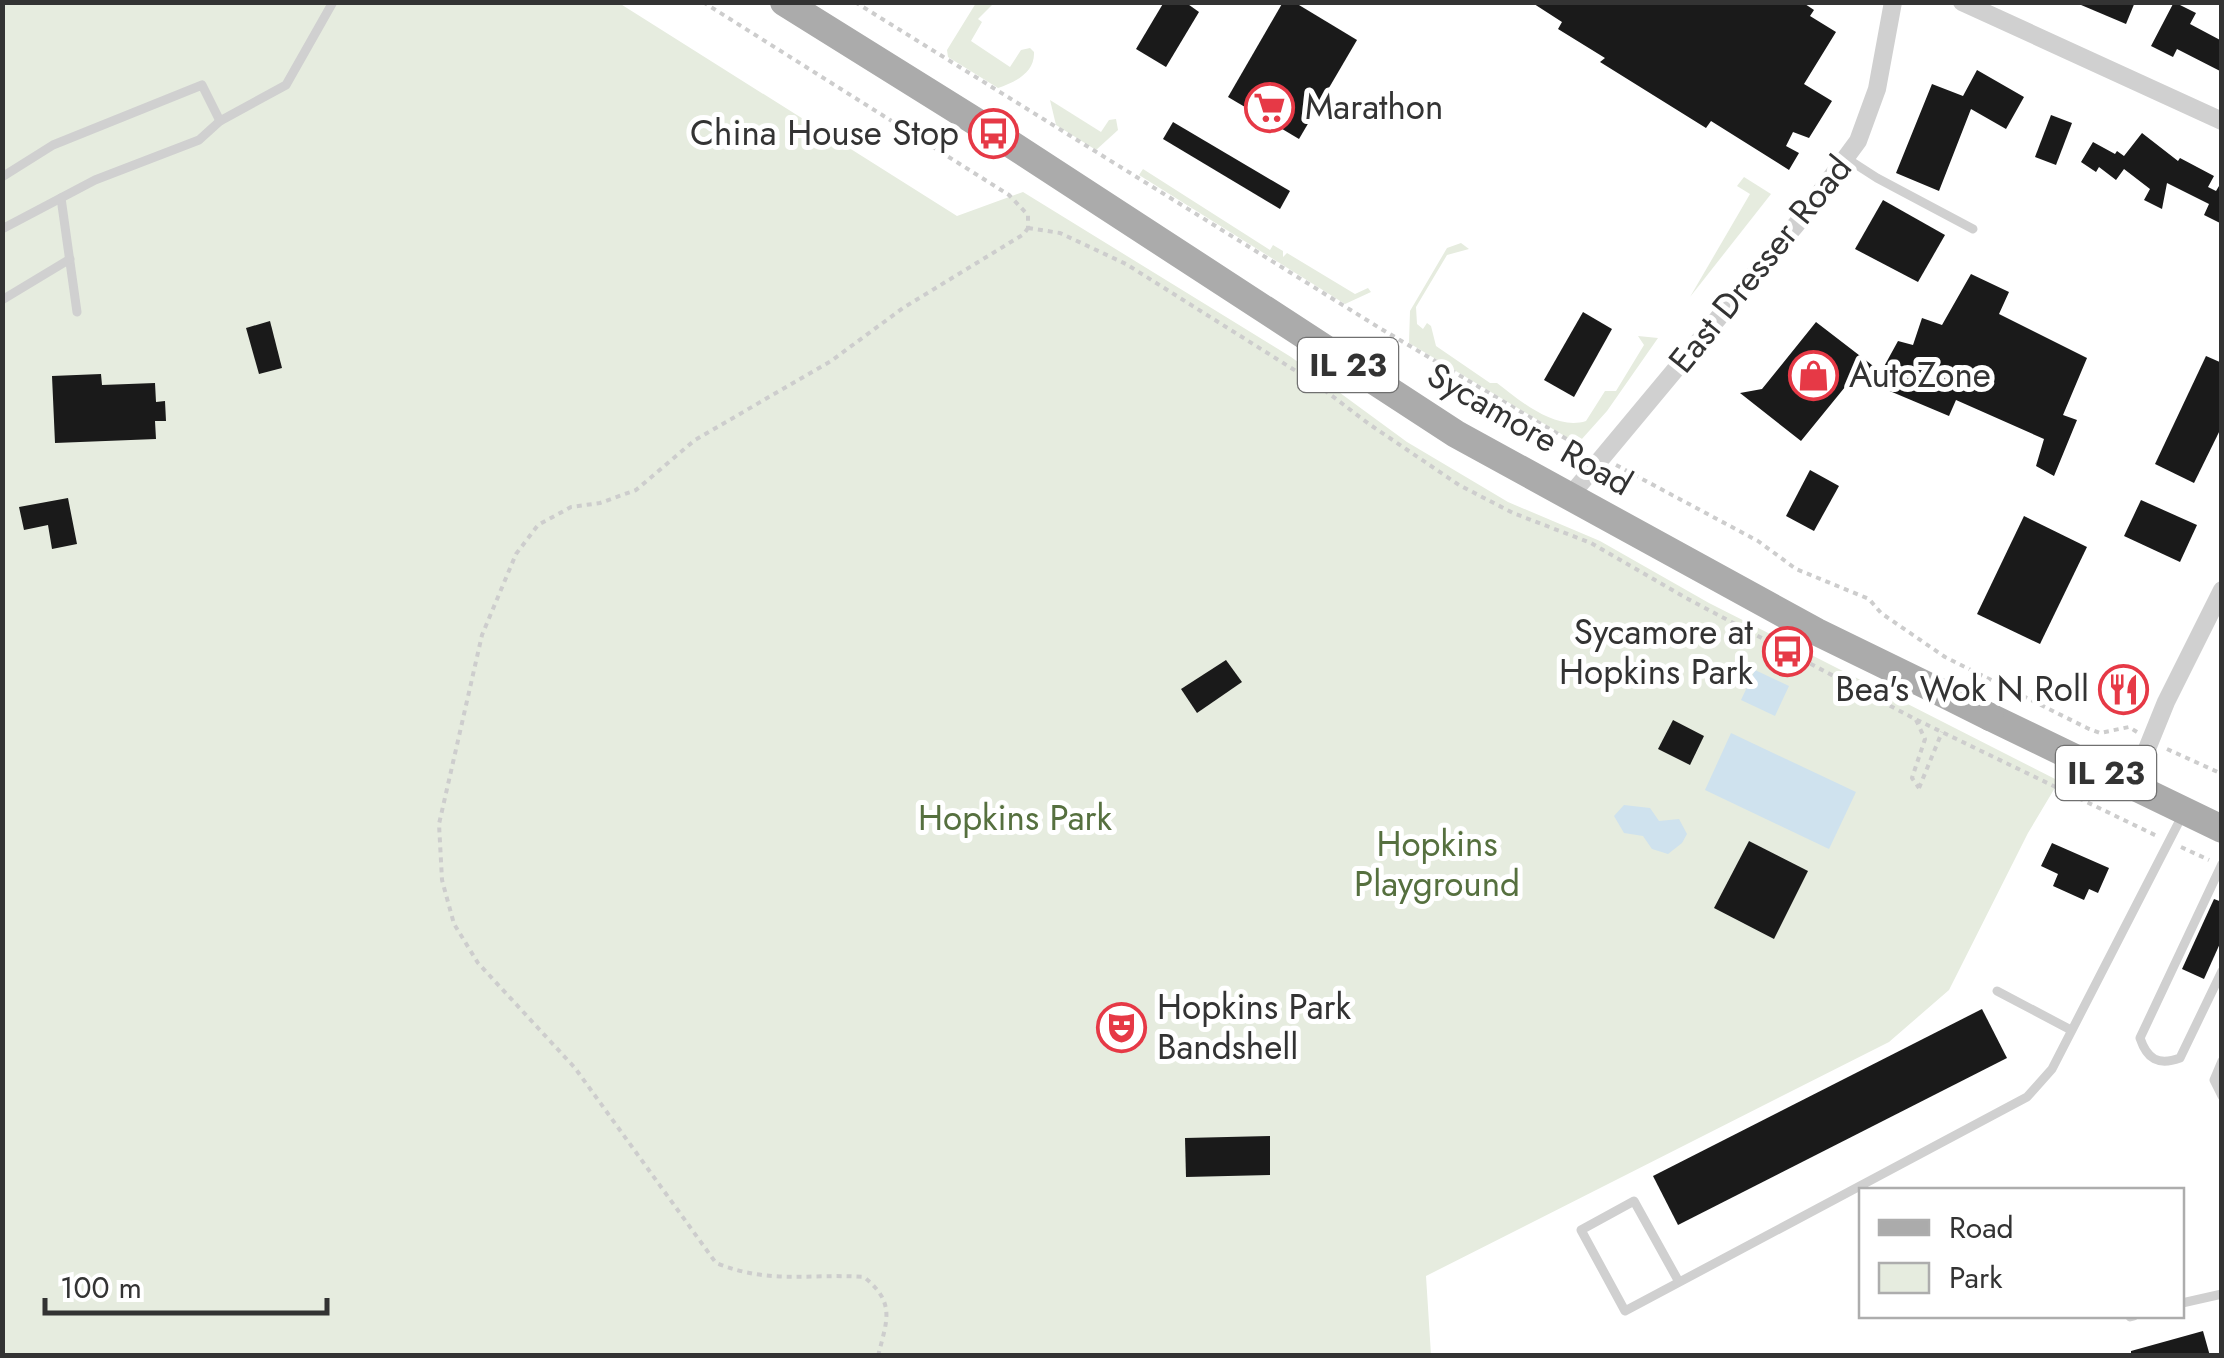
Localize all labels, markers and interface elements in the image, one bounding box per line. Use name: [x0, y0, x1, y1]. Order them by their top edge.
supermarket icon: Marathon: [1244, 81, 1296, 133]
place label: Marathon: [1305, 82, 1443, 132]
bus stop icon: China House Stop: [968, 107, 1020, 159]
place label: China House Stop: [690, 108, 959, 158]
street label: East Dresser Road: [1657, 145, 1863, 383]
road number: IL 23: [1298, 338, 1398, 392]
shop icon: AutoZone: [1788, 349, 1840, 401]
street label: Sycamore Road: [1418, 350, 1642, 508]
place label: AutoZone: [1849, 350, 1991, 400]
place label: Sycamore at Hopkins Park: [1559, 607, 1754, 697]
bus stop icon: Sycamore at Hopkins Park: [1762, 626, 1814, 678]
restaurant icon: Bea's Wok N Roll: [2098, 663, 2150, 715]
place label: Bea's Wok N Roll: [1835, 664, 2089, 714]
road number: IL 23: [2056, 746, 2156, 800]
park label: Hopkins Park: [918, 793, 1113, 843]
park label: Hopkins Playground: [1354, 819, 1520, 909]
place label: Hopkins Park Bandshell: [1157, 982, 1352, 1072]
theatre icon: Hopkins Park Bandshell: [1096, 1001, 1148, 1053]
legend: [1859, 1188, 2184, 1318]
text: Road: [1949, 1206, 2014, 1249]
scale bar: [45, 1253, 328, 1315]
text: Park: [1949, 1256, 2003, 1299]
text: 100 m: [60, 1266, 142, 1309]

